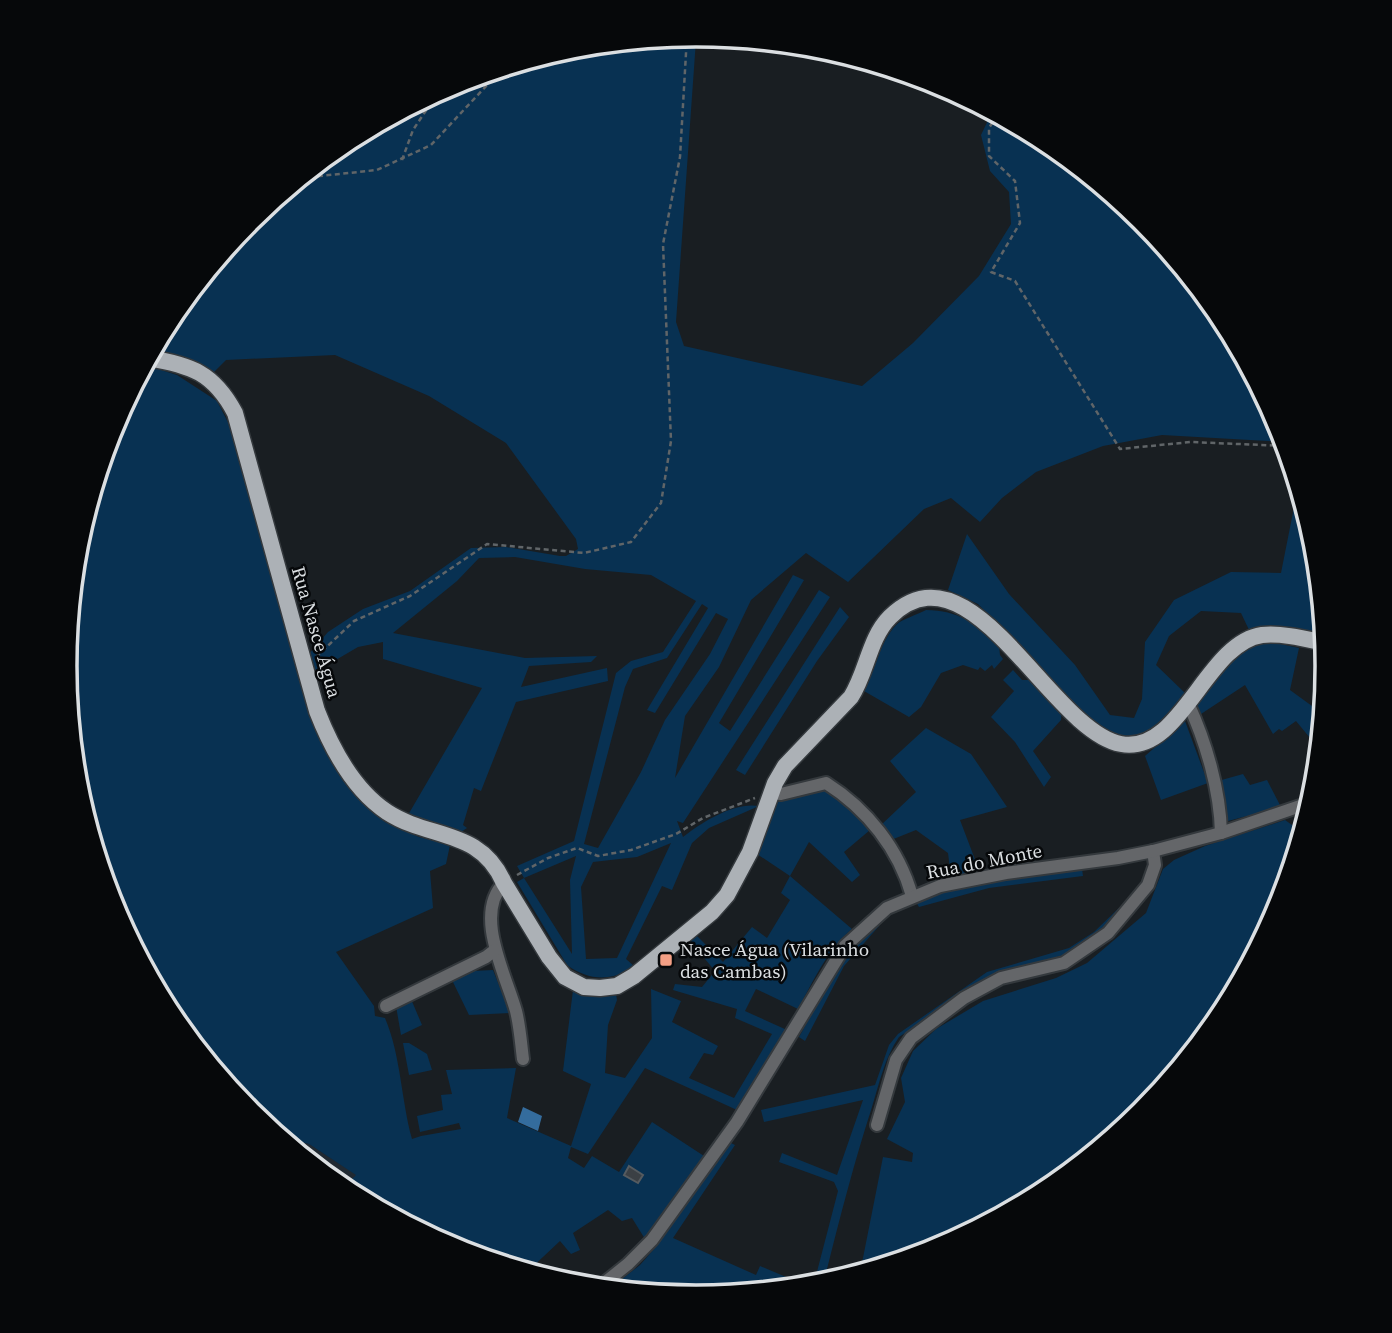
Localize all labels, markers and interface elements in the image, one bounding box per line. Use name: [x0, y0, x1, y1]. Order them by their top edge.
street label: Rua Nasce Água: [286, 563, 348, 701]
street label: Rua do Monte: [924, 837, 1044, 885]
place label: Nasce Água (Vilarinho das Cambas): [680, 936, 869, 984]
marker: Nasce Água (Vilarinho das Cambas): [658, 952, 674, 968]

